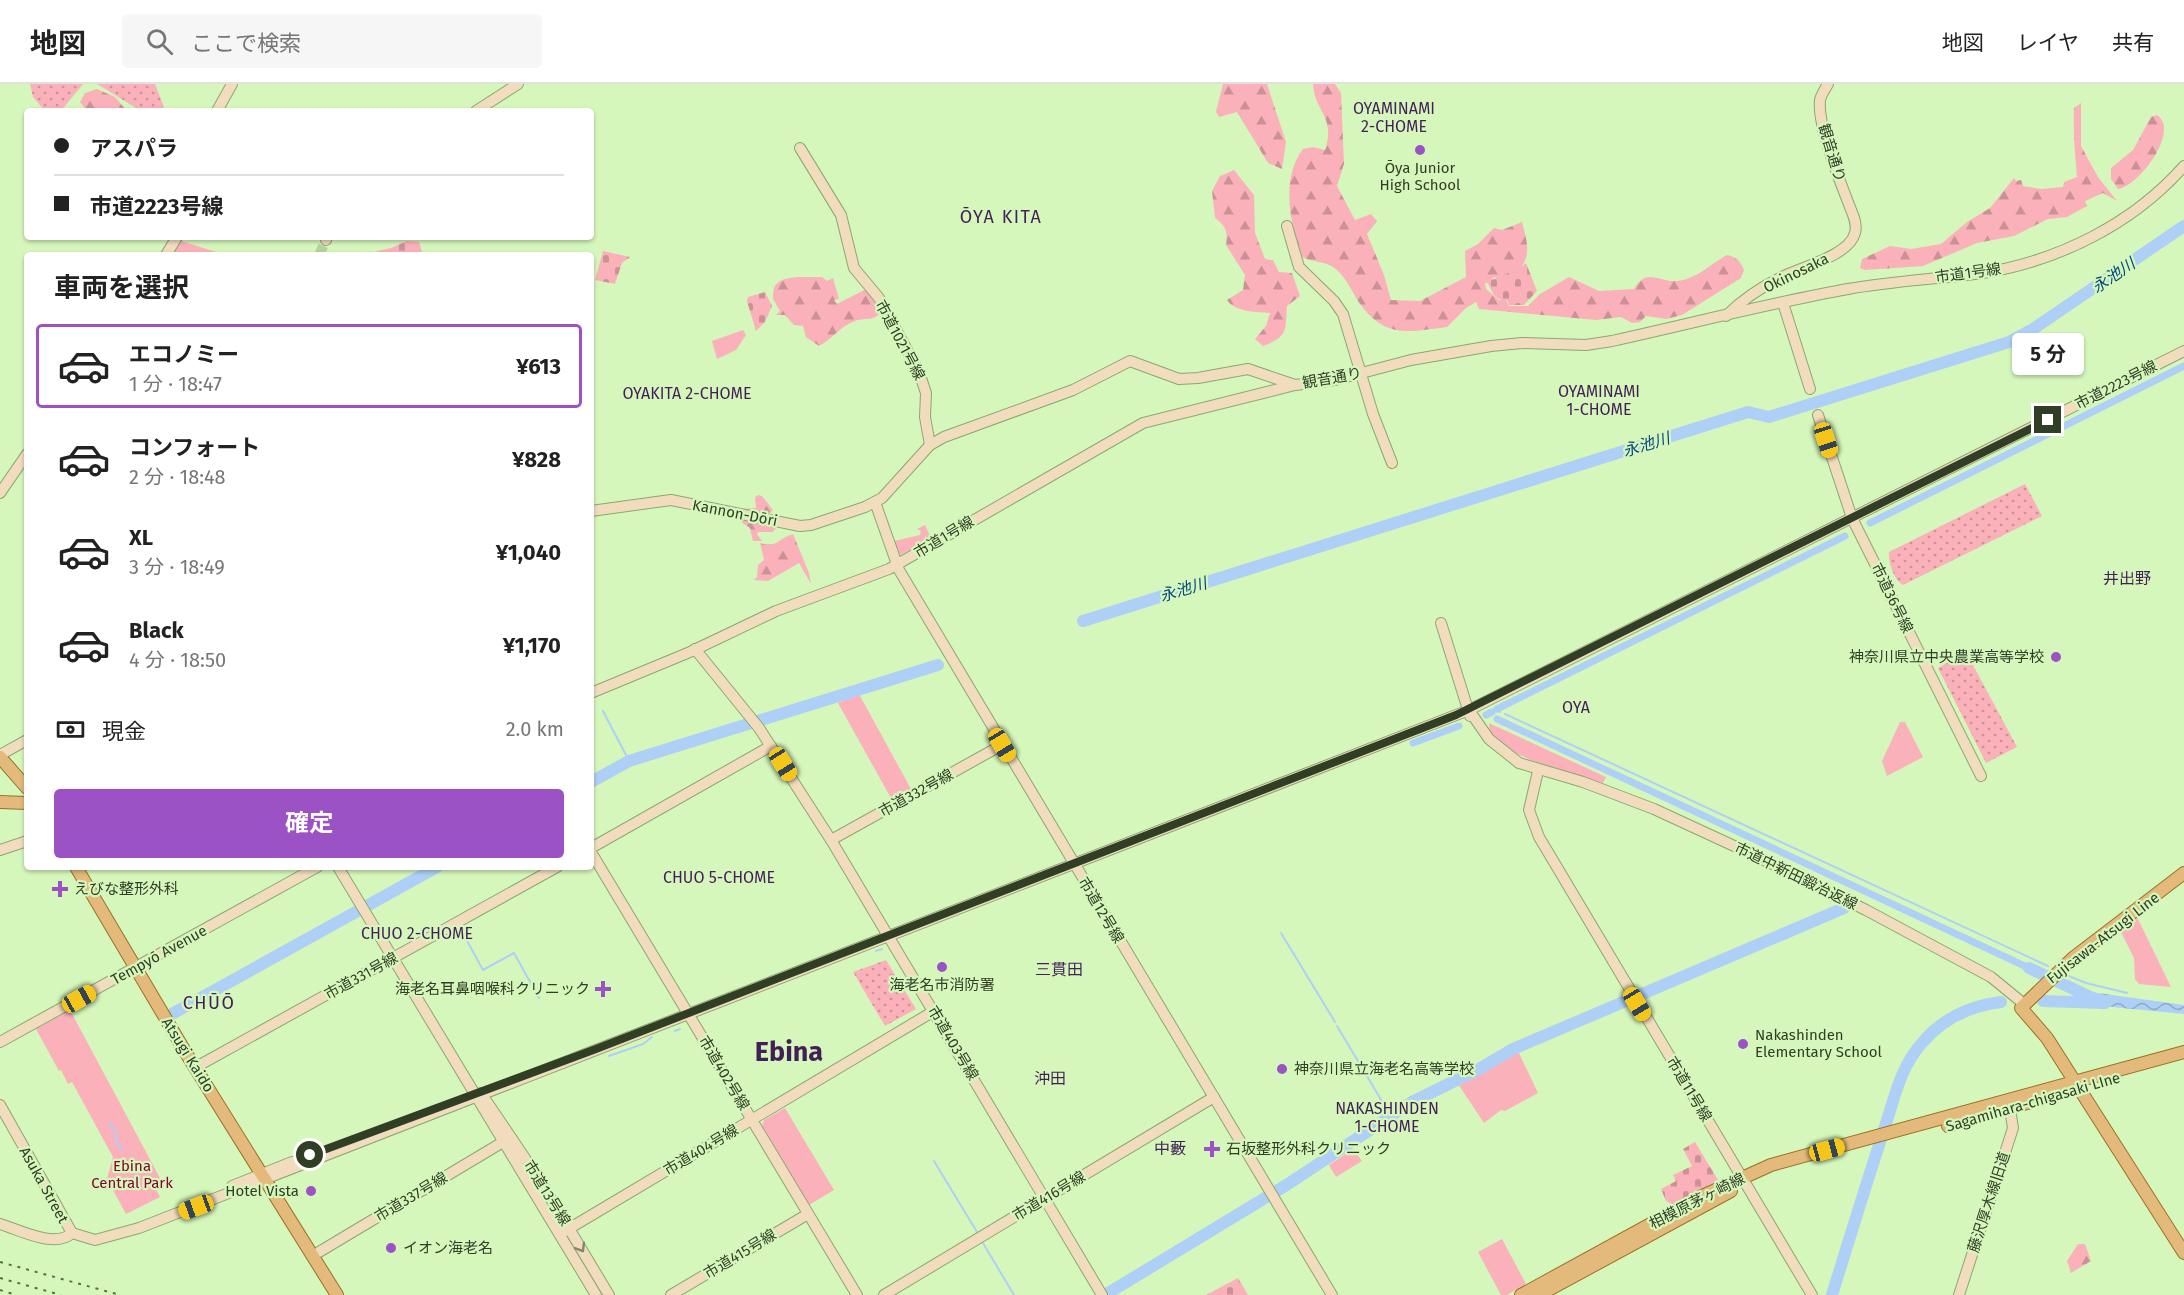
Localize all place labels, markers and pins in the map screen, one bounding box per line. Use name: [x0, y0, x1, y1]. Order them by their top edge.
marker: Ōya Junior High School: [1413, 143, 1427, 157]
place label: Ōya Junior High School: [1379, 159, 1461, 194]
place label: 神奈川県立中央農業高等学校: [1849, 648, 2044, 666]
marker: 神奈川県立中央農業高等学校: [2049, 650, 2063, 664]
marker: えびな整形外科: [51, 880, 69, 898]
place label: えびな整形外科: [74, 880, 179, 898]
marker: 海老名市消防署: [935, 960, 949, 974]
place label: 海老名市消防署: [889, 976, 995, 994]
place label: 海老名耳鼻咽喉科クリニック: [395, 980, 590, 998]
marker: 海老名耳鼻咽喉科クリニック: [594, 980, 612, 998]
place label: Nakashinden Elementary School: [1755, 1026, 1883, 1061]
marker: Nakashinden Elementary School: [1736, 1037, 1750, 1051]
place label: 神奈川県立海老名高等学校: [1294, 1060, 1474, 1078]
marker: 神奈川県立海老名高等学校: [1275, 1062, 1289, 1076]
marker: 石坂整形外科クリニック: [1203, 1140, 1221, 1158]
place label: 石坂整形外科クリニック: [1226, 1140, 1391, 1158]
place label: Hotel Vista: [225, 1182, 299, 1200]
marker: Hotel Vista: [304, 1184, 318, 1198]
place label: イオン海老名: [403, 1239, 493, 1257]
marker: イオン海老名: [384, 1241, 398, 1255]

